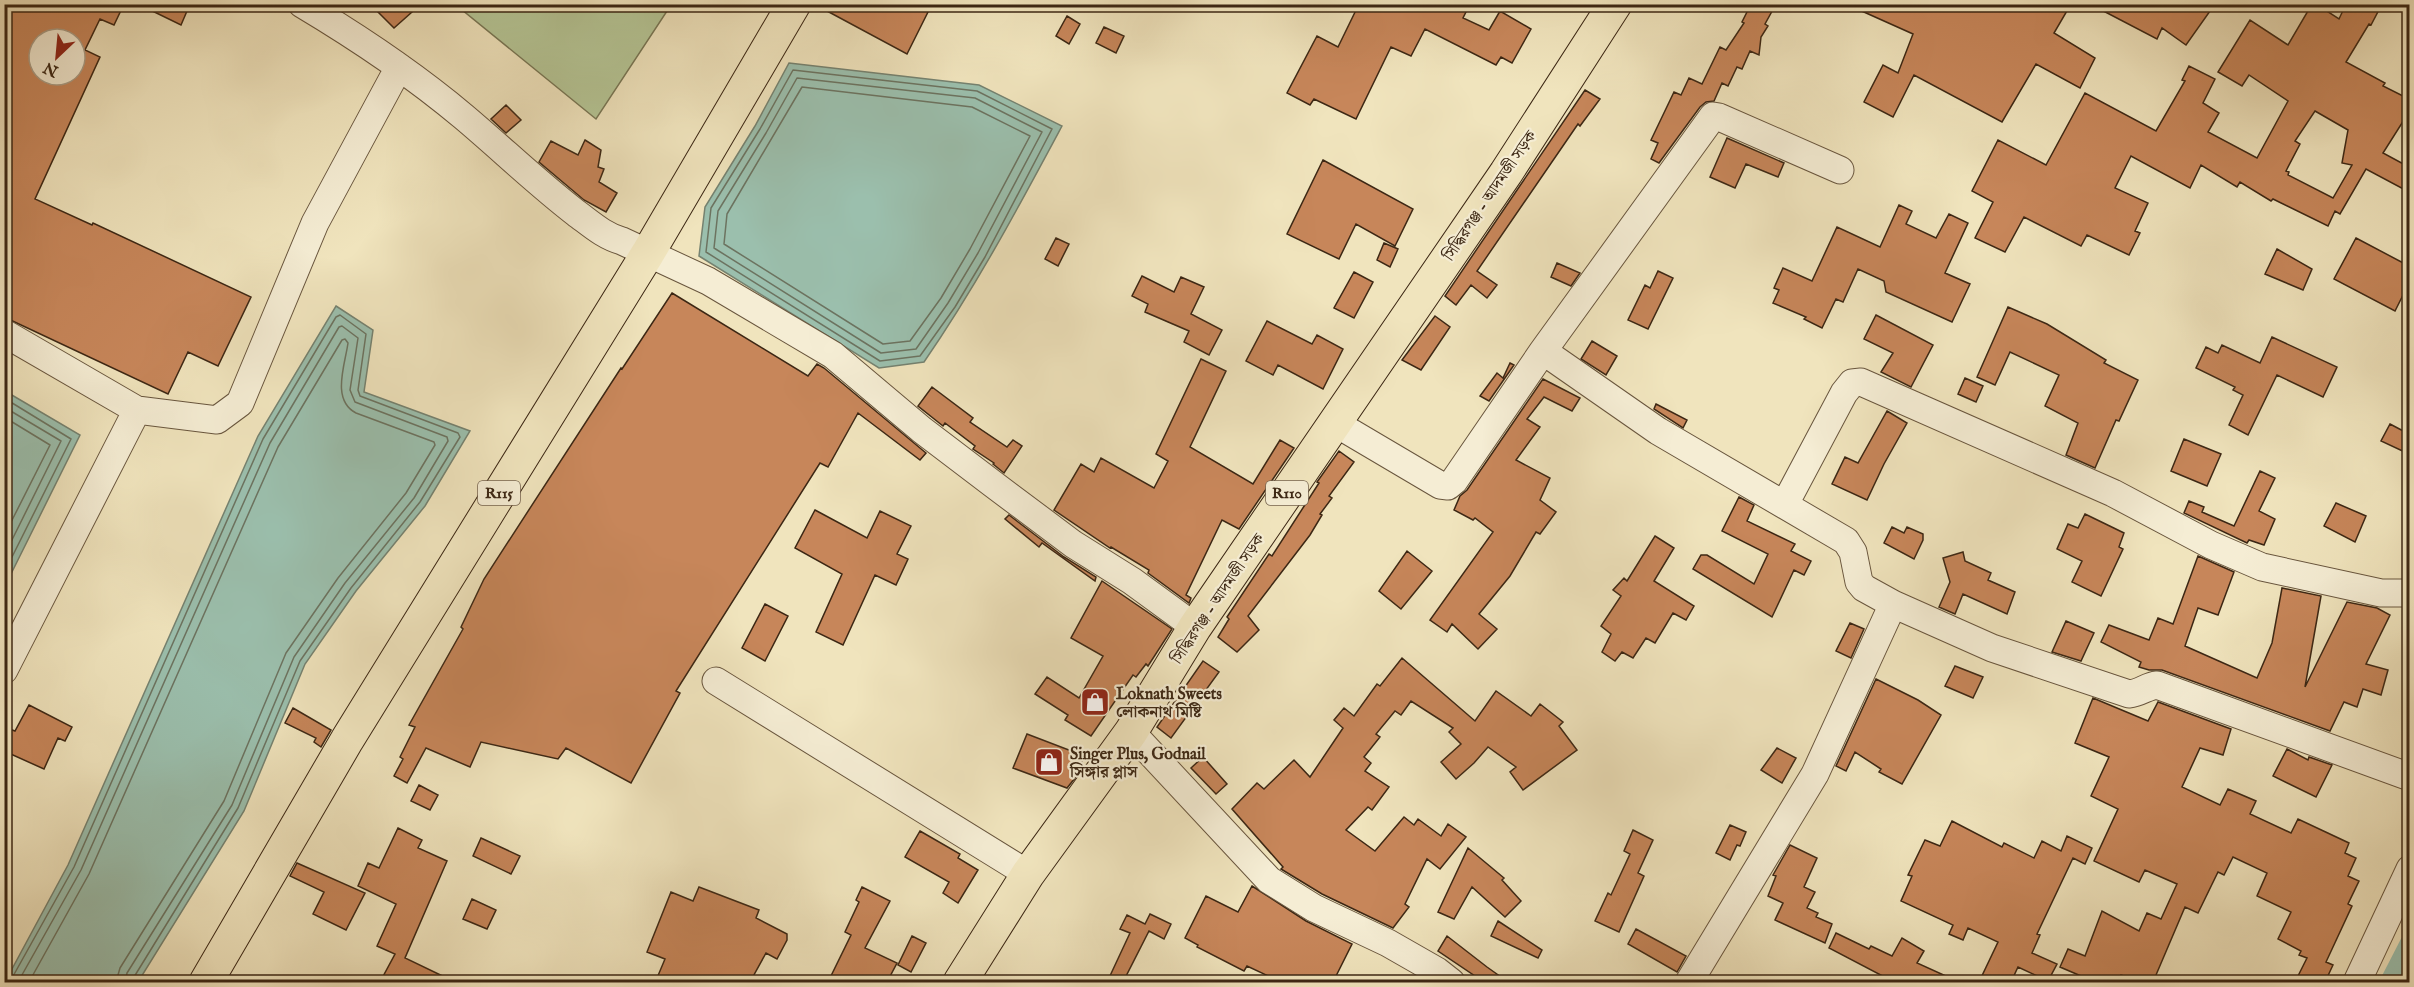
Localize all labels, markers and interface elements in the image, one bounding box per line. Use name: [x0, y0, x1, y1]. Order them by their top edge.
north arrow: [27, 27, 87, 87]
text: N: [41, 57, 63, 81]
street label: সিদ্ধিরগঞ্জ - আদমজী সড়ক: [1438, 126, 1542, 266]
road number: R115: [478, 481, 520, 505]
road number: R110: [1266, 481, 1308, 505]
street label: সিদ্ধিরগঞ্জ - আদমজী সড়ক: [1166, 529, 1270, 669]
place label: Loknath Sweets লোকনাথ মিষ্টি: [1116, 685, 1222, 723]
shop icon: Loknath Sweets লোকনাথ মিষ্টি: [1079, 686, 1111, 718]
place label: Singer Plus, Godnail সিঙ্গার প্লাস: [1069, 745, 1206, 783]
shop icon: Singer Plus, Godnail সিঙ্গার প্লাস: [1033, 746, 1065, 778]

